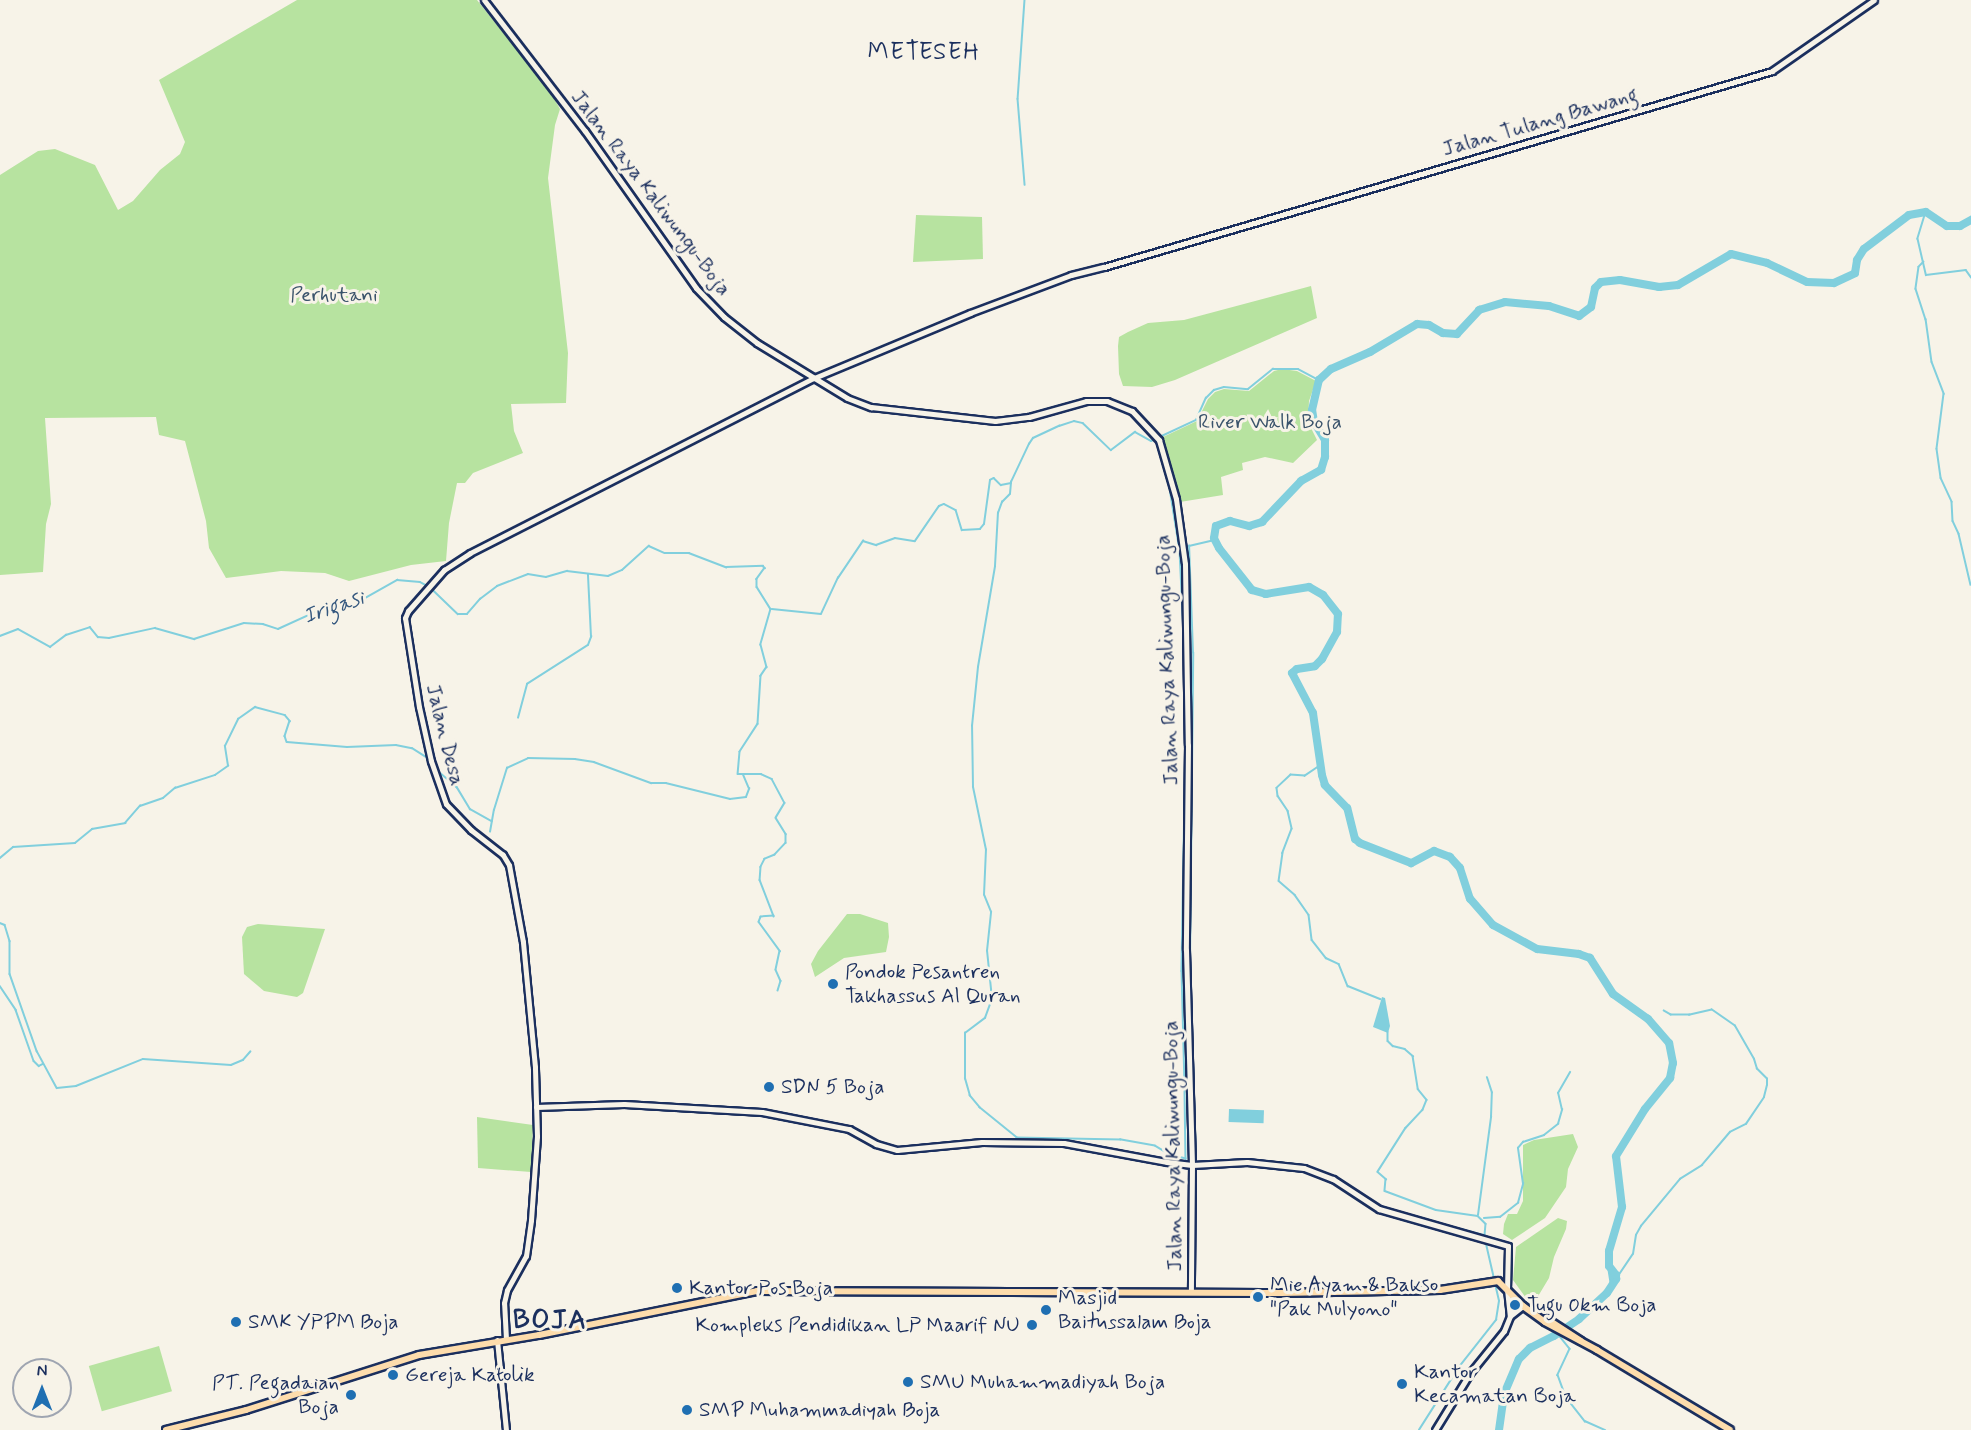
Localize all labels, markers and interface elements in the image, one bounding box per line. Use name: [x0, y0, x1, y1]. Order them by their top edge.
district label: METESEH: [863, 39, 985, 67]
street label: Jalan Tulang Bawang: [1441, 82, 1639, 162]
street label: Jalan Raya Kaliwungu-Boja: [565, 85, 737, 301]
park label: Perhutani: [290, 282, 378, 308]
park label: River Walk Boja: [1198, 409, 1342, 435]
street label: Jalan Raya Kaliwungu-Boja: [1150, 534, 1184, 786]
water label: Irigasi: [300, 585, 368, 631]
street label: Jalan Desa: [420, 682, 470, 788]
place label: Pondok Pesantren Takhassus Al Quran: [845, 959, 1026, 1009]
marker: Pondok Pesantren Takhassus Al Quran: [826, 977, 840, 991]
street label: Jalan Raya Kaliwungu-Boja: [1158, 1020, 1188, 1272]
place label: SDN 5 Boja: [781, 1074, 885, 1100]
marker: SDN 5 Boja: [762, 1080, 776, 1094]
place label: Mie Ayam & Bakso "Pak Mulyono": [1270, 1272, 1438, 1322]
place label: Kantor Pos Boja: [689, 1275, 833, 1301]
marker: Kantor Pos Boja: [670, 1281, 684, 1295]
place label: Masjid Baitussalam Boja: [1058, 1285, 1215, 1335]
marker: Mie Ayam & Bakso "Pak Mulyono": [1251, 1290, 1265, 1304]
place label: Tugu 0km Boja: [1527, 1292, 1657, 1318]
marker: Tugu 0km Boja: [1508, 1298, 1522, 1312]
marker: Masjid Baitussalam Boja: [1039, 1303, 1053, 1317]
district label: BOJA: [514, 1305, 586, 1337]
place label: SMK YPPM Boja: [248, 1309, 401, 1335]
place label: Kompleks Pendidikan LP Maarif NU: [694, 1312, 1020, 1338]
marker: SMK YPPM Boja: [229, 1315, 243, 1329]
marker: Kompleks Pendidikan LP Maarif NU: [1025, 1318, 1039, 1332]
north arrow: [12, 1358, 72, 1418]
place label: Kantor Kecamatan Boja: [1414, 1359, 1575, 1409]
text: N: [37, 1361, 47, 1382]
place label: Gereja Katolik: [405, 1362, 535, 1388]
marker: Gereja Katolik: [386, 1368, 400, 1382]
place label: SMU Muhammadiyah Boja: [920, 1369, 1164, 1395]
place label: PT. Pegadaian Boja: [212, 1370, 339, 1420]
marker: SMU Muhammadiyah Boja: [901, 1375, 915, 1389]
marker: Kantor Kecamatan Boja: [1395, 1377, 1409, 1391]
marker: PT. Pegadaian Boja: [344, 1388, 358, 1402]
place label: SMP Muhammadiyah Boja: [699, 1397, 943, 1423]
marker: SMP Muhammadiyah Boja: [680, 1403, 694, 1417]

